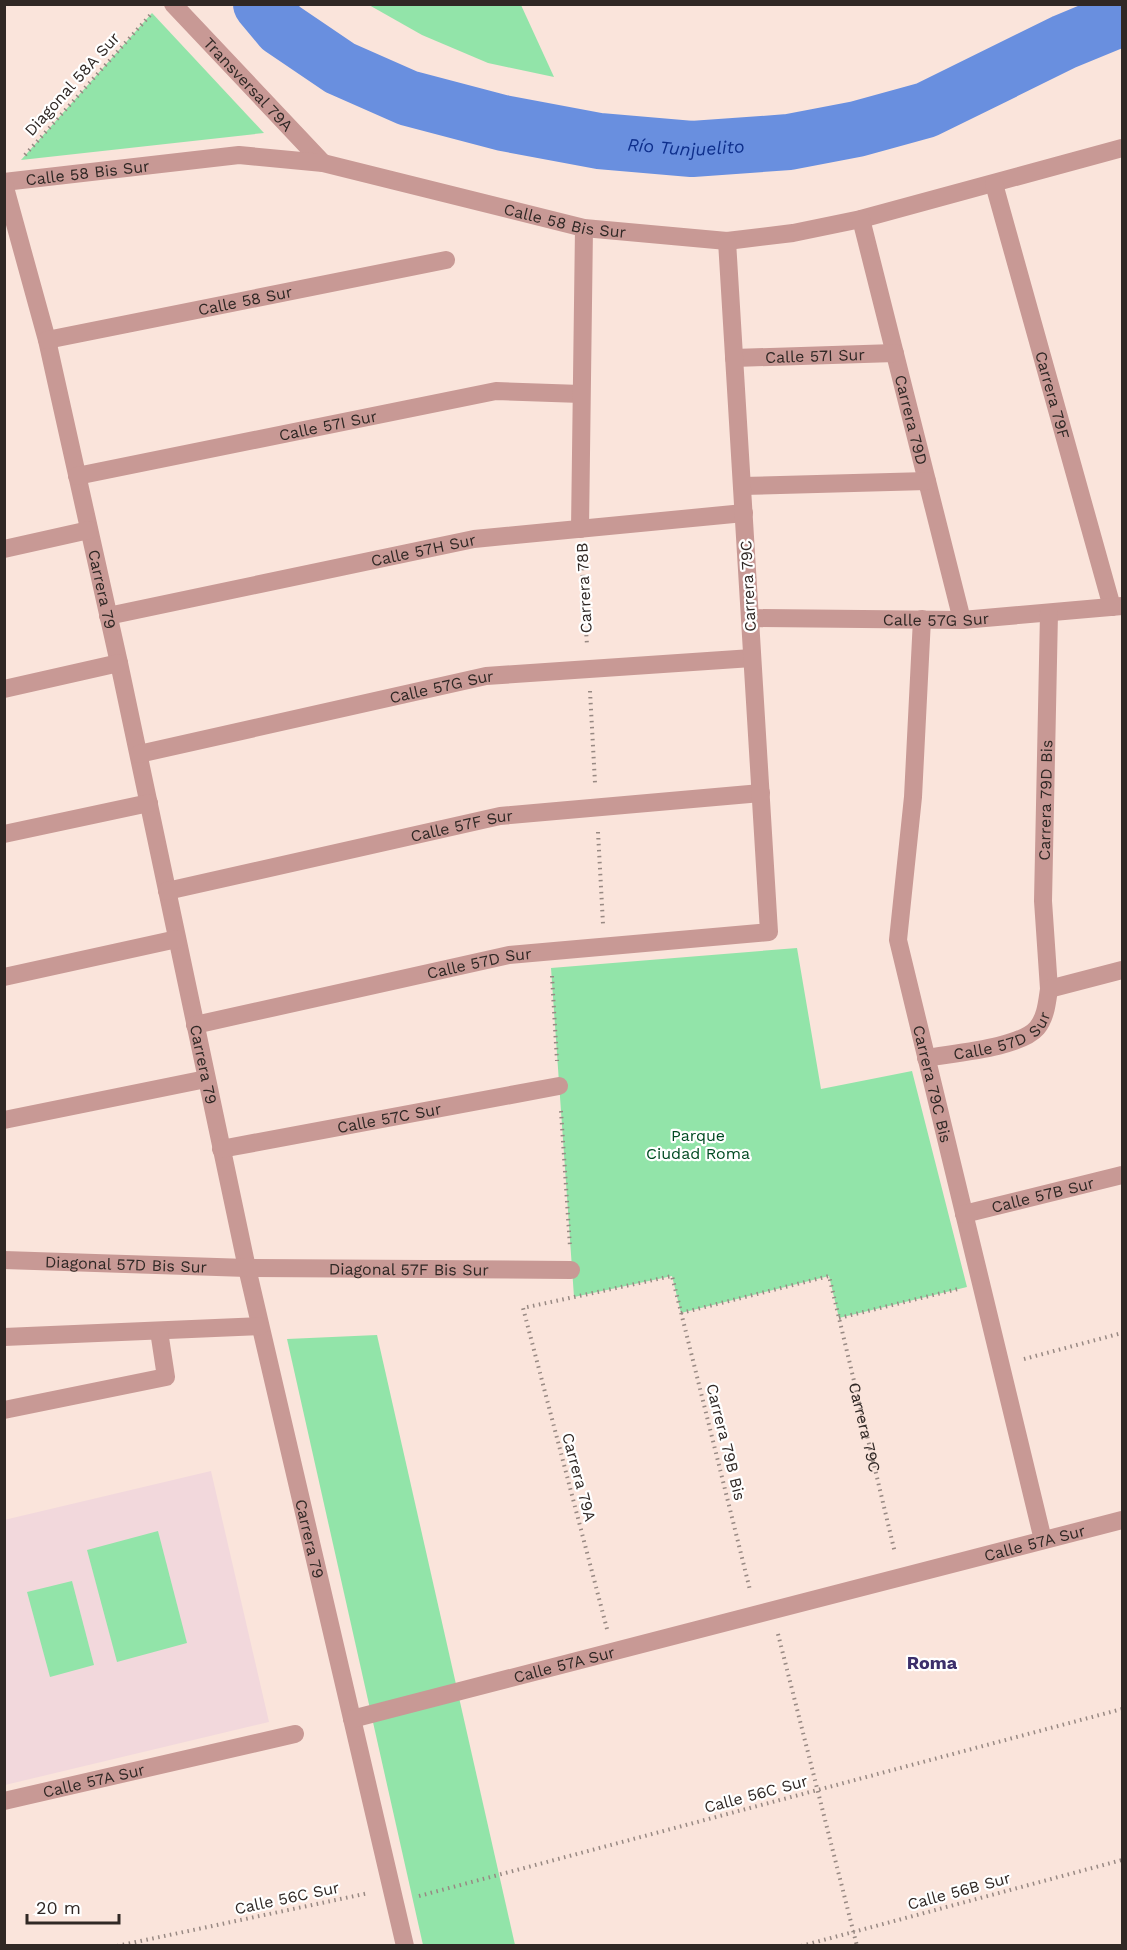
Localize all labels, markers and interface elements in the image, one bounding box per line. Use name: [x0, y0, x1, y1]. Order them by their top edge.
street label: Diagonal 58A Sur: [21, 28, 124, 140]
street label: Transversal 79A: [200, 33, 297, 135]
water label: Río Tunjuelito: [627, 133, 745, 160]
street label: Calle 58 Bis Sur: [25, 156, 151, 189]
street label: Calle 58 Bis Sur: [502, 199, 627, 241]
street label: Calle 58 Sur: [196, 281, 294, 319]
street label: Calle 57I Sur: [765, 344, 866, 367]
street label: Carrera 79F: [1032, 349, 1074, 441]
street label: Carrera 79D: [891, 373, 932, 467]
street label: Calle 57I Sur: [277, 406, 379, 444]
street label: Calle 57H Sur: [369, 529, 478, 570]
street label: Carrera 79C: [736, 540, 760, 632]
street label: Carrera 78B: [572, 542, 596, 634]
street label: Carrera 79: [84, 548, 121, 631]
street label: Calle 57G Sur: [883, 608, 990, 630]
street label: Calle 57G Sur: [387, 666, 495, 707]
street label: Carrera 79D Bis: [1034, 740, 1056, 861]
street label: Calle 57F Sur: [409, 805, 514, 845]
street label: Calle 57D Sur: [425, 944, 533, 983]
street label: Calle 57D Sur: [952, 1009, 1054, 1063]
street label: Carrera 79: [186, 1023, 222, 1106]
street label: Carrera 79C Bis: [909, 1023, 956, 1145]
street label: Calle 57C Sur: [335, 1099, 443, 1137]
park label: Parque Ciudad Roma: [646, 1126, 750, 1163]
street label: Calle 57B Sur: [989, 1173, 1097, 1216]
street label: Diagonal 57D Bis Sur: [45, 1252, 208, 1276]
street label: Diagonal 57F Bis Sur: [329, 1259, 489, 1279]
street label: Carrera 79C: [845, 1380, 885, 1474]
street label: Carrera 79B Bis: [702, 1382, 750, 1502]
street label: Carrera 79A: [558, 1431, 600, 1524]
street label: Carrera 79: [292, 1497, 328, 1580]
street label: Calle 57A Sur: [982, 1520, 1088, 1565]
street label: Calle 57A Sur: [511, 1642, 617, 1686]
district label: Roma: [907, 1652, 958, 1673]
street label: Calle 57A Sur: [41, 1759, 147, 1801]
street label: Calle 56C Sur: [702, 1771, 810, 1817]
street label: Calle 56B Sur: [905, 1868, 1013, 1914]
street label: Calle 56C Sur: [233, 1878, 342, 1918]
scale bar: [27, 1887, 118, 1925]
text: 20 m: [36, 1897, 81, 1918]

